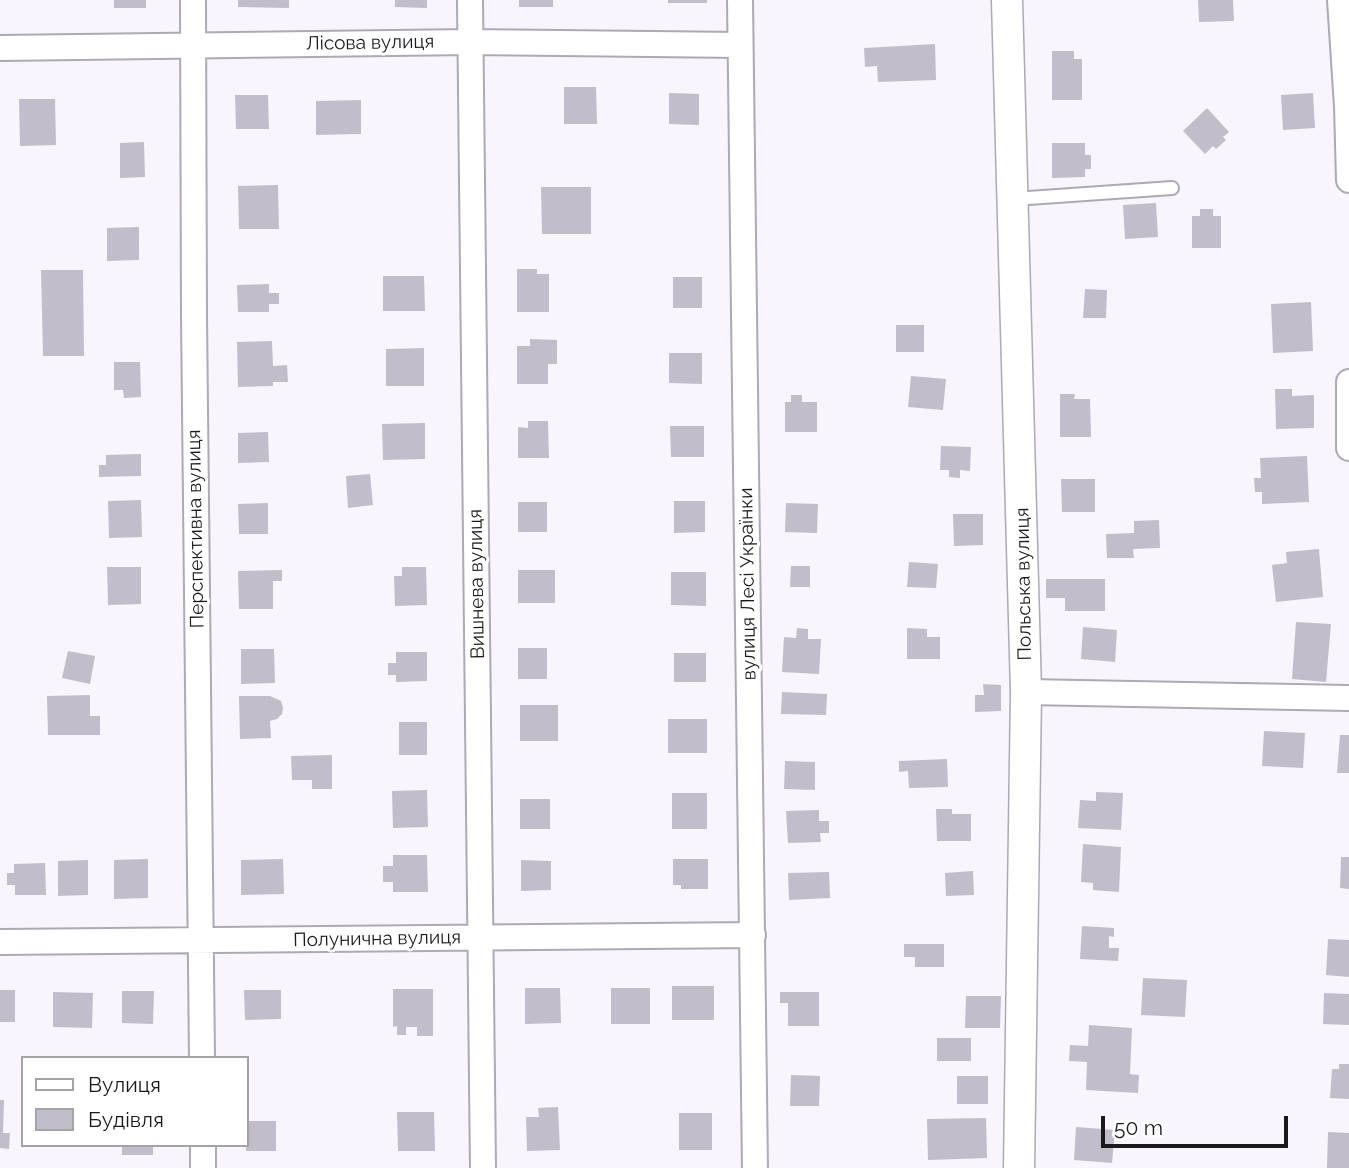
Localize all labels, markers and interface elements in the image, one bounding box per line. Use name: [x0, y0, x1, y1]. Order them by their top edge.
street label: Лісова вулиця: [306, 30, 434, 56]
street label: Перспективна вулиця: [183, 429, 209, 629]
street label: вулиця Лесі Українки: [735, 487, 761, 681]
street label: Польська вулиця: [1011, 507, 1037, 661]
street label: Вишнева вулиця: [464, 509, 490, 659]
street label: Полунична вулиця: [293, 926, 461, 952]
legend: [21, 1056, 248, 1147]
text: Вулиця: [88, 1072, 161, 1097]
scale bar: [1104, 1102, 1291, 1146]
text: Будівля: [88, 1107, 164, 1132]
text: 50 m: [1114, 1115, 1163, 1140]

